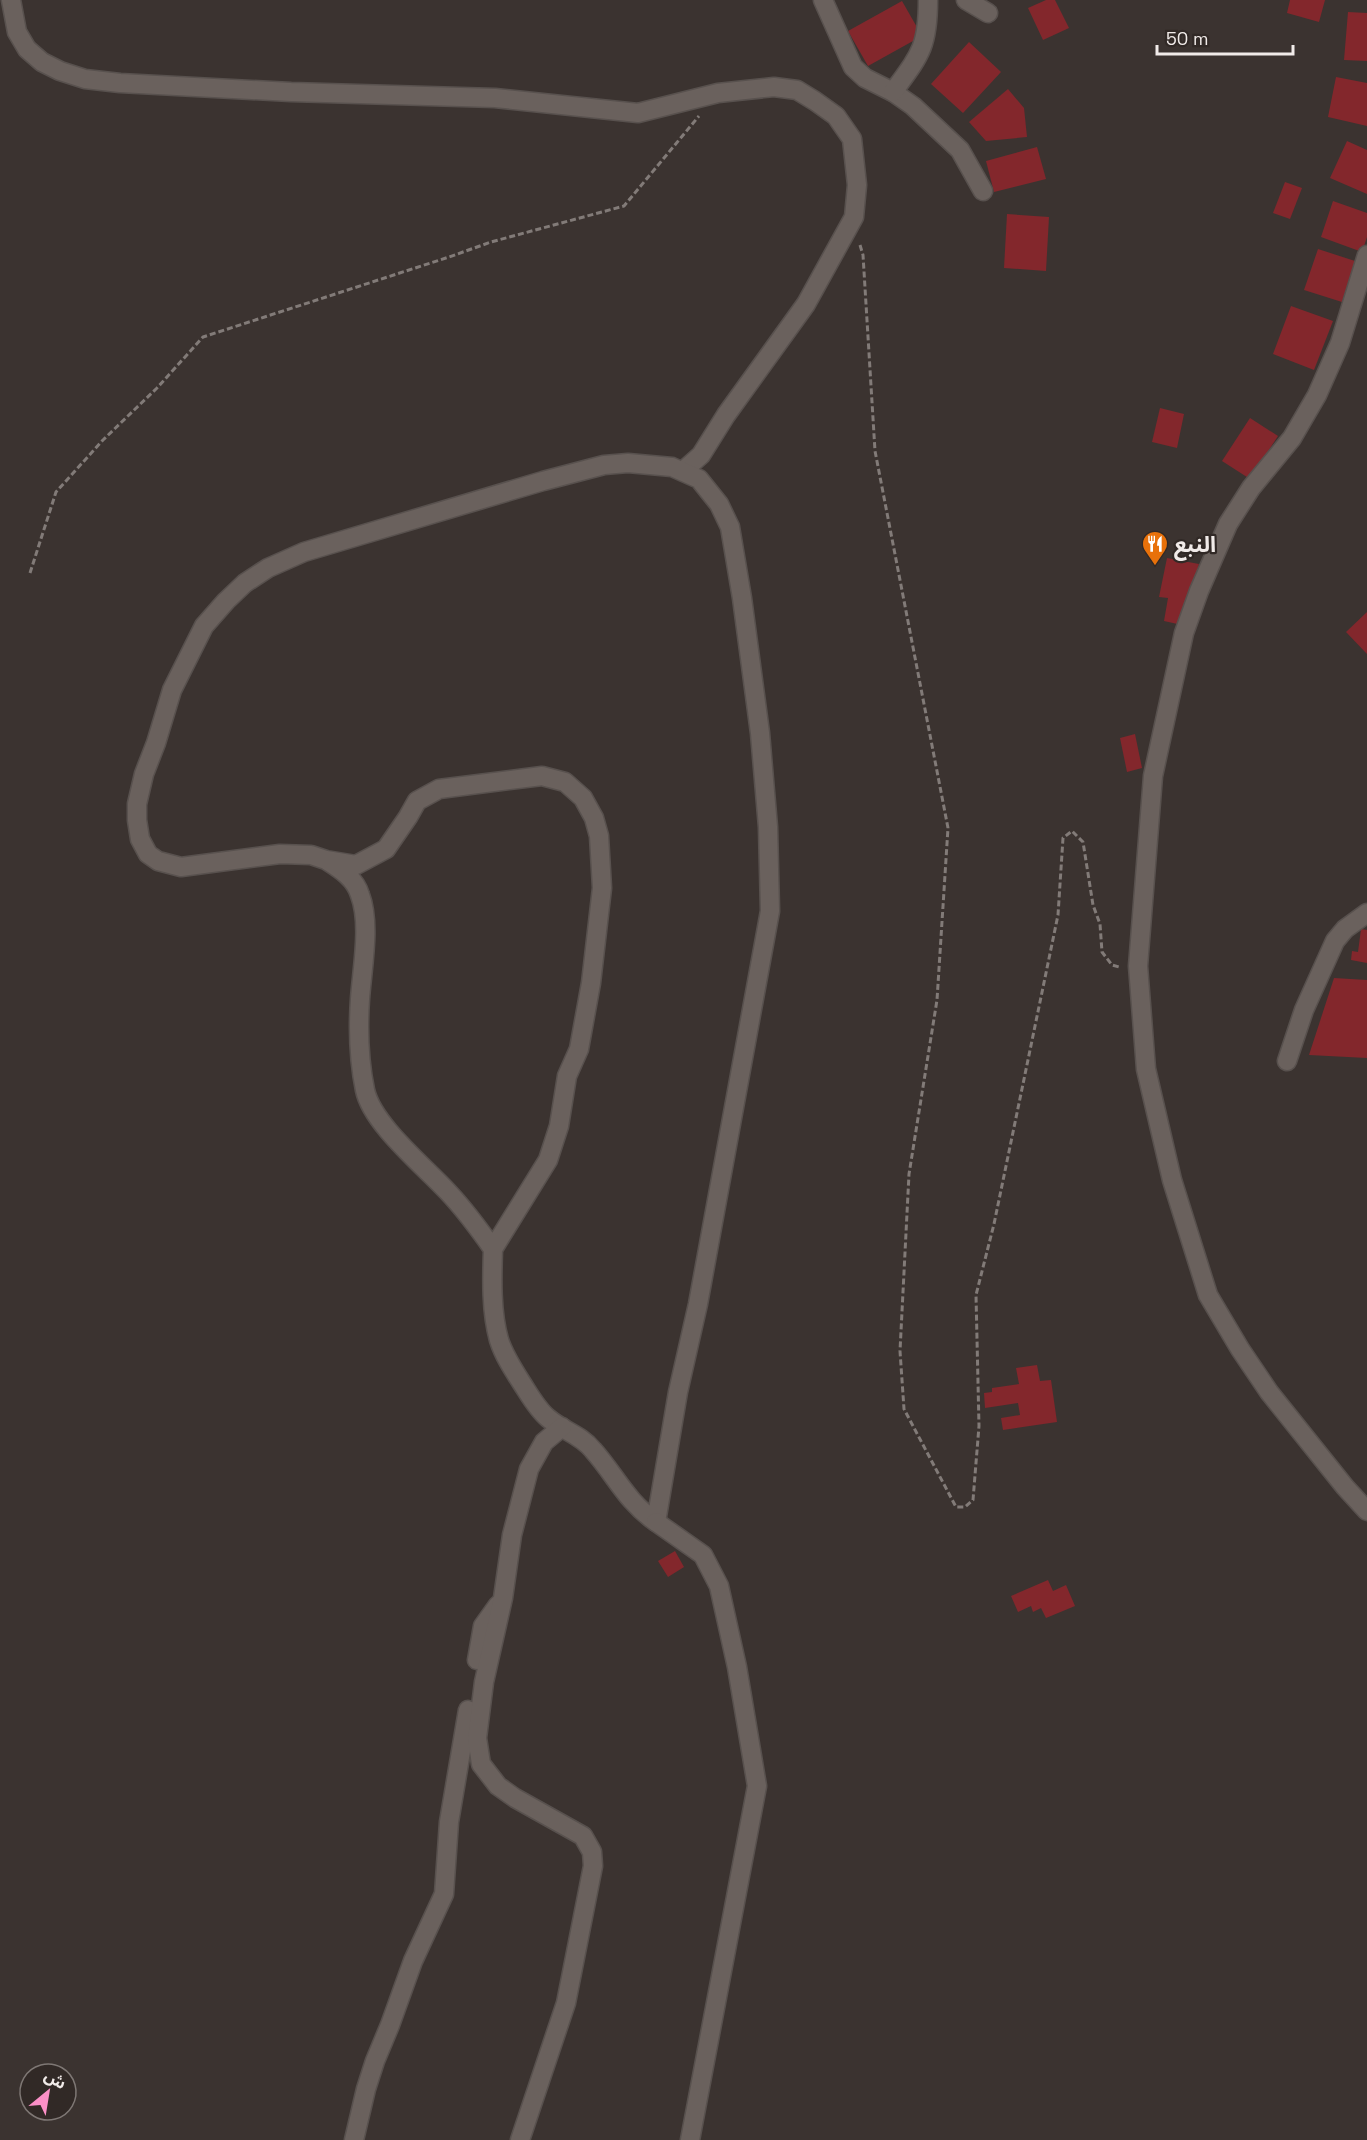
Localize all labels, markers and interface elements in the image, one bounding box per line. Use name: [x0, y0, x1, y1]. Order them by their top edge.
scale bar: [1157, 18, 1294, 56]
text: 50 m: [1166, 27, 1208, 50]
restaurant icon: النبع: [1140, 529, 1170, 567]
place label: النبع: [1174, 530, 1216, 561]
north arrow: [18, 2062, 78, 2122]
text: ش: [41, 2065, 70, 2094]

